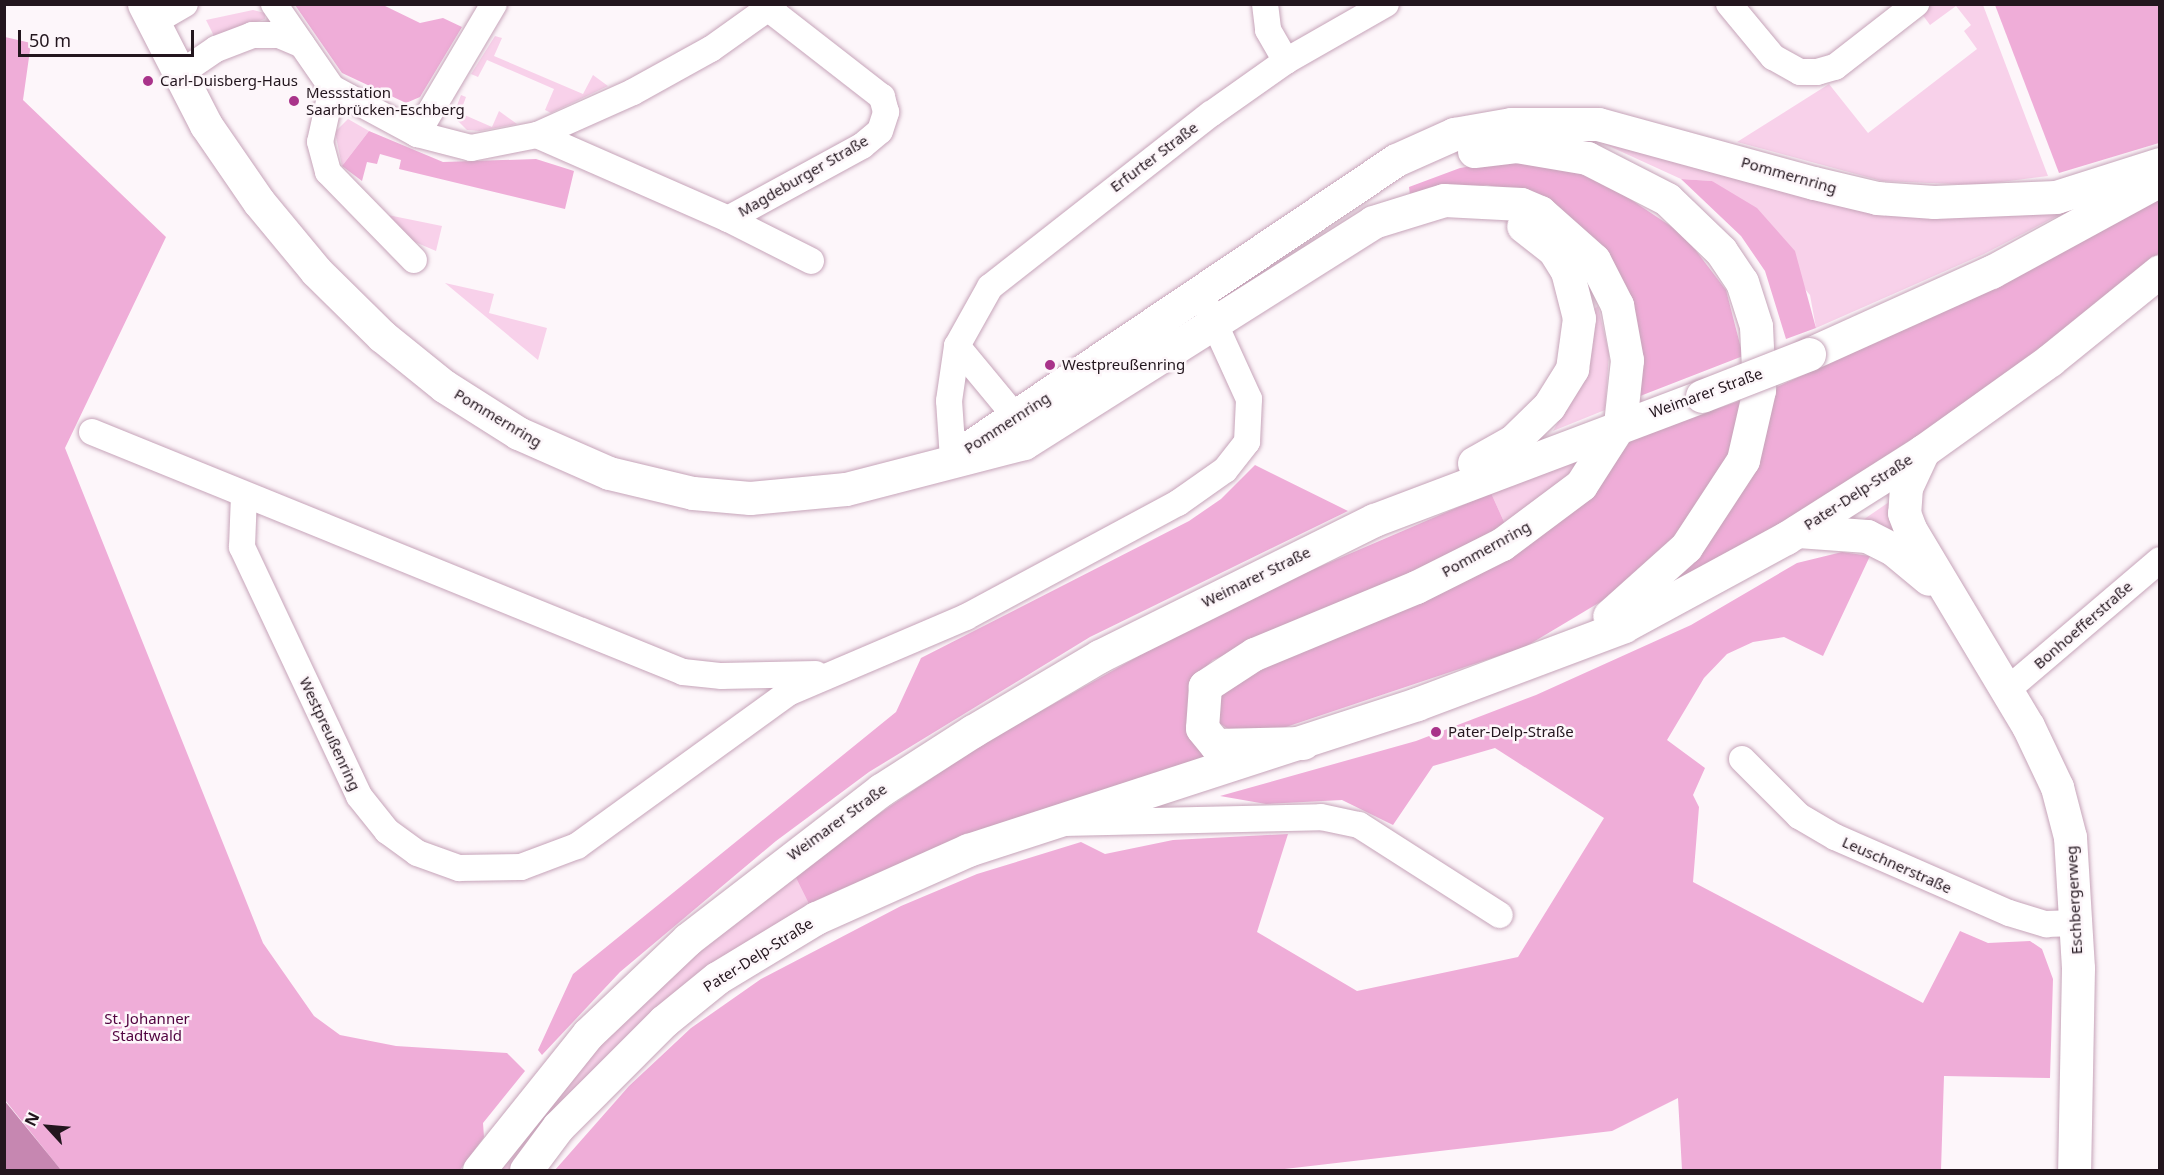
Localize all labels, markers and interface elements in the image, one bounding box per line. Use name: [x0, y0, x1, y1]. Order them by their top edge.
scale bar: [21, 18, 196, 56]
text: 50 m: [29, 28, 71, 52]
place label: Carl-Duisberg-Haus: [160, 72, 298, 90]
marker: Carl-Duisberg-Haus: [141, 74, 155, 88]
place label: Messstation Saarbrücken-Eschberg: [306, 83, 465, 118]
marker: Messstation Saarbrücken-Eschberg: [287, 94, 301, 108]
street label: Erfurter Straße: [1107, 118, 1201, 196]
street label: Magdeburger Straße: [735, 131, 871, 221]
street label: Pommernring: [1739, 153, 1839, 197]
place label: Westpreußenring: [1062, 356, 1185, 374]
marker: Westpreußenring: [1043, 358, 1057, 372]
street label: Weimarer Straße: [1647, 364, 1765, 422]
street label: Pommernring: [451, 385, 545, 451]
street label: Pommernring: [961, 389, 1053, 457]
street label: Pater-Delp-Straße: [1800, 450, 1916, 534]
street label: Pommernring: [1438, 517, 1534, 581]
street label: Weimarer Straße: [1199, 543, 1313, 611]
street label: Bonhoefferstraße: [2030, 577, 2136, 673]
street label: Westpreußenring: [296, 674, 364, 794]
place label: Pater-Delp-Straße: [1448, 723, 1574, 741]
marker: Pater-Delp-Straße: [1429, 725, 1443, 739]
street label: Weimarer Straße: [784, 780, 890, 864]
street label: Leuschnerstraße: [1839, 833, 1955, 897]
street label: Eschbergerweg: [2062, 845, 2086, 955]
street label: Pater-Delp-Straße: [700, 914, 816, 996]
park label: St. Johanner Stadtwald: [104, 1009, 190, 1044]
north arrow: [18, 1097, 78, 1157]
text: N: [19, 1108, 45, 1130]

